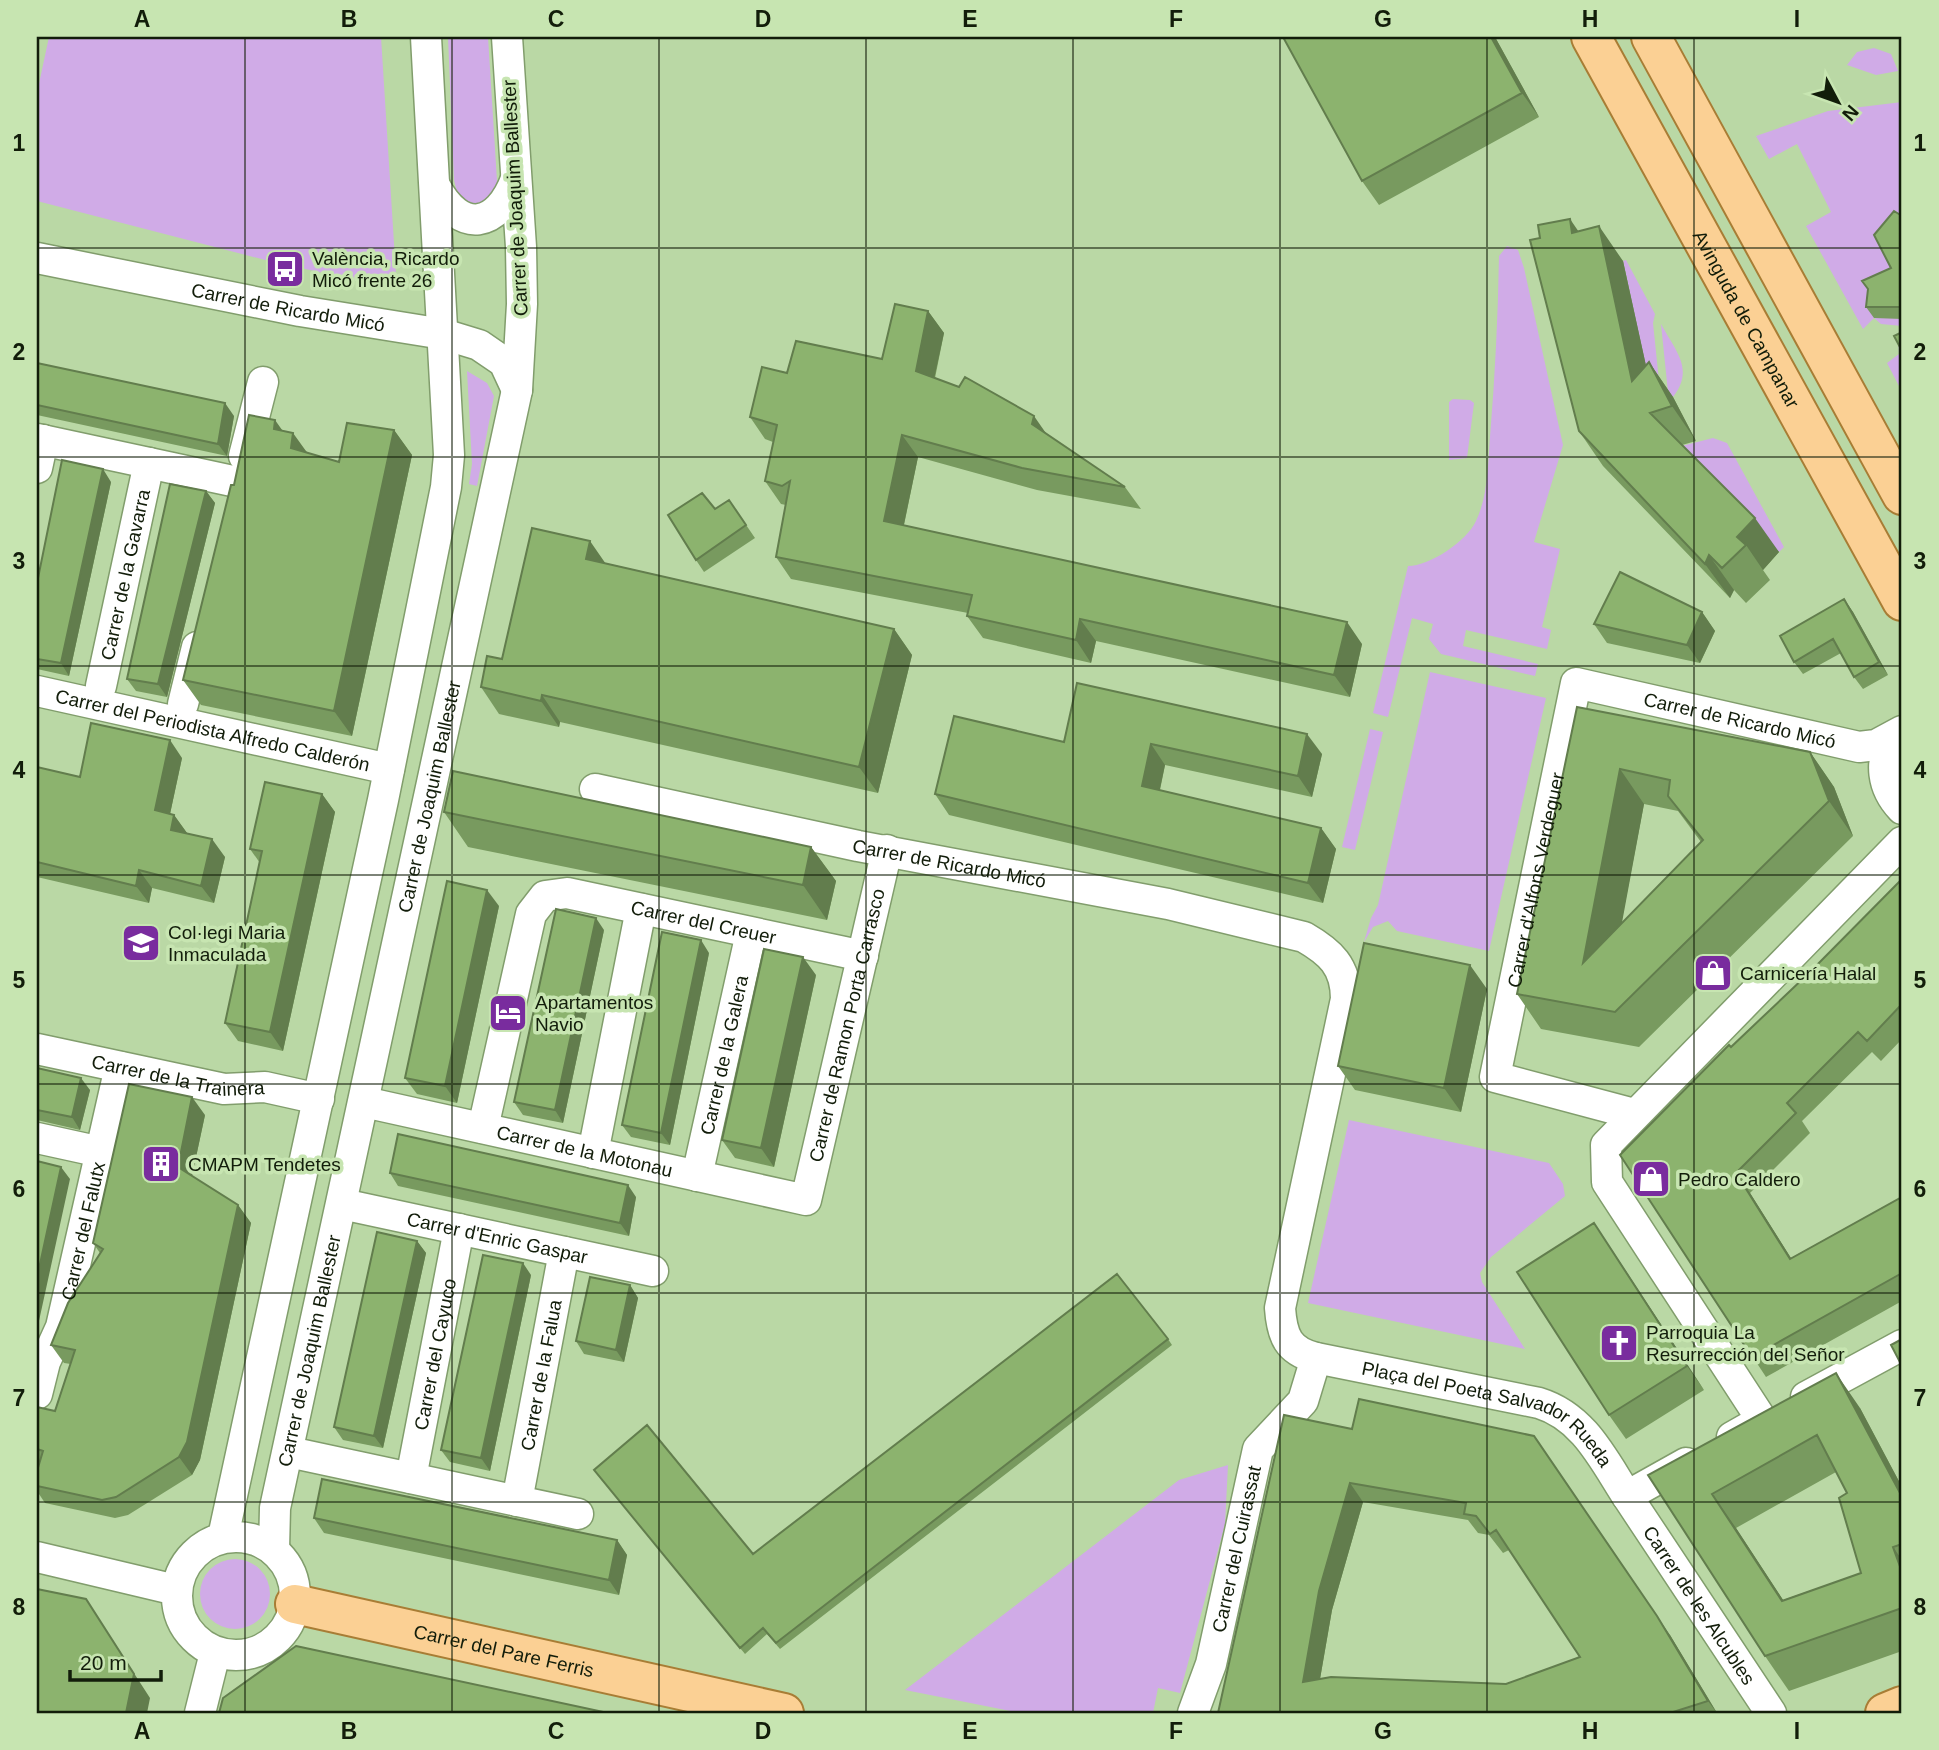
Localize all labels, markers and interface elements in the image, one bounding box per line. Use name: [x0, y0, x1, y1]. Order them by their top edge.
text: A: [134, 6, 150, 32]
text: B: [341, 6, 357, 32]
text: C: [548, 6, 564, 32]
text: D: [755, 6, 771, 32]
text: E: [962, 6, 978, 32]
text: F: [1169, 6, 1183, 32]
text: G: [1374, 6, 1392, 32]
text: H: [1582, 6, 1598, 32]
text: I: [1794, 6, 1800, 32]
north arrow: [1802, 66, 1872, 136]
street label: Carrer de Joaquim Ballester: [498, 79, 532, 317]
text: N: [1838, 101, 1863, 125]
text: 1: [13, 130, 26, 156]
text: 1: [1914, 130, 1927, 156]
street label: Avinguda de Campanar: [1689, 227, 1804, 412]
bus stop icon: València, Ricardo Micó frente 26: [264, 248, 306, 290]
place label: València, Ricardo Micó frente 26: [312, 248, 460, 291]
street label: Carrer de Ricardo Micó: [190, 279, 387, 335]
text: 2: [13, 339, 25, 365]
text: 2: [1914, 339, 1926, 365]
street label: Carrer de la Gavarra: [96, 487, 154, 662]
text: 3: [13, 548, 25, 574]
text: 3: [1914, 548, 1926, 574]
street label: Carrer de Joaquim Ballester: [394, 678, 464, 914]
street label: Carrer del Periodista Alfredo Calderón: [54, 685, 372, 775]
street label: Carrer de Ricardo Micó: [1642, 688, 1838, 752]
text: 4: [13, 757, 26, 783]
text: 4: [1914, 757, 1927, 783]
street label: Carrer d'Alfons Verdeguer: [1503, 770, 1568, 989]
street label: Carrer de Ricardo Micó: [851, 835, 1048, 891]
street label: Carrer de Ramon Porta Carrasco: [805, 887, 888, 1164]
street label: Carrer del Creuer: [629, 896, 779, 948]
school or university icon: Col·legi Maria Inmaculada: [120, 922, 162, 964]
place label: Col·legi Maria Inmaculada: [168, 922, 286, 965]
shop icon: Carnicería Halal: [1692, 952, 1734, 994]
place label: Carnicería Halal: [1740, 963, 1876, 984]
text: 5: [13, 967, 26, 993]
text: 5: [1914, 967, 1927, 993]
street label: Carrer de la Galera: [696, 973, 752, 1137]
hotel icon: Apartamentos Navio: [487, 992, 529, 1034]
place label: Apartamentos Navio: [535, 992, 653, 1035]
street label: Carrer de la Trainera: [90, 1051, 265, 1100]
street label: Carrer de la Motonau: [495, 1121, 675, 1181]
building icon: CMAPM Tendetes: [140, 1143, 182, 1185]
place label: CMAPM Tendetes: [188, 1154, 341, 1175]
shop icon: Pedro Caldero: [1630, 1158, 1672, 1200]
street label: Carrer del Falutx: [57, 1159, 109, 1302]
place label: Pedro Caldero: [1678, 1169, 1801, 1190]
text: 6: [13, 1176, 25, 1202]
text: 6: [1914, 1176, 1926, 1202]
street label: Carrer d'Enric Gaspar: [405, 1208, 590, 1267]
street label: Carrer de Joaquim Ballester: [274, 1232, 345, 1469]
street label: Carrer del Cayuco: [410, 1277, 460, 1432]
street label: Carrer de la Falua: [516, 1298, 565, 1452]
church icon: Parroquia La Resurrección del Señor: [1598, 1322, 1640, 1364]
place label: Parroquia La Resurrección del Señor: [1646, 1322, 1845, 1365]
street label: Plaça del Poeta Salvador Rueda: [1360, 1357, 1617, 1471]
text: 7: [13, 1385, 25, 1411]
text: 7: [1914, 1385, 1926, 1411]
street label: Carrer del Cuirassat: [1208, 1463, 1265, 1634]
street label: Carrer de les Alcubles: [1639, 1522, 1760, 1688]
text: 8: [13, 1594, 26, 1620]
text: 8: [1914, 1594, 1927, 1620]
street label: Carrer del Pare Ferris: [412, 1620, 596, 1681]
scale bar: [70, 1638, 161, 1682]
text: 20 m: [80, 1651, 127, 1674]
text: A: [134, 1718, 150, 1744]
text: B: [341, 1718, 357, 1744]
text: C: [548, 1718, 564, 1744]
text: D: [755, 1718, 771, 1744]
text: E: [962, 1718, 978, 1744]
text: F: [1169, 1718, 1183, 1744]
text: G: [1374, 1718, 1392, 1744]
text: H: [1582, 1718, 1598, 1744]
text: I: [1794, 1718, 1800, 1744]

